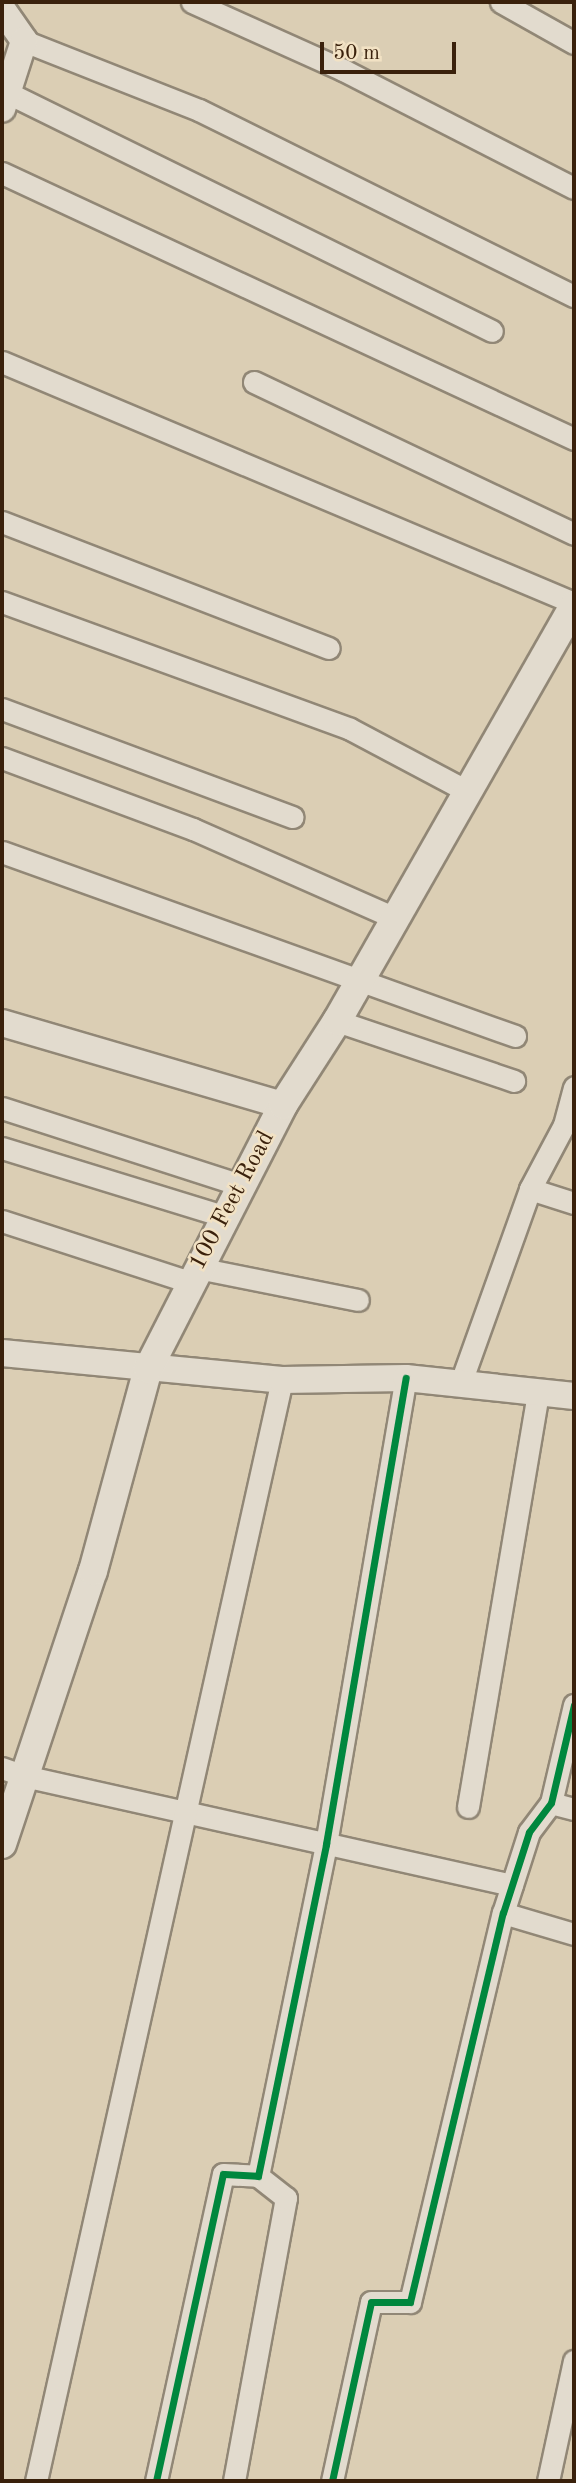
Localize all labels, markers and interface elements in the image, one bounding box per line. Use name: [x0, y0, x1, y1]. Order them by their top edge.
scale bar: [324, 28, 461, 72]
text: 50 m: [333, 43, 380, 64]
street label: 100 Feet Road: [184, 1126, 282, 1276]

